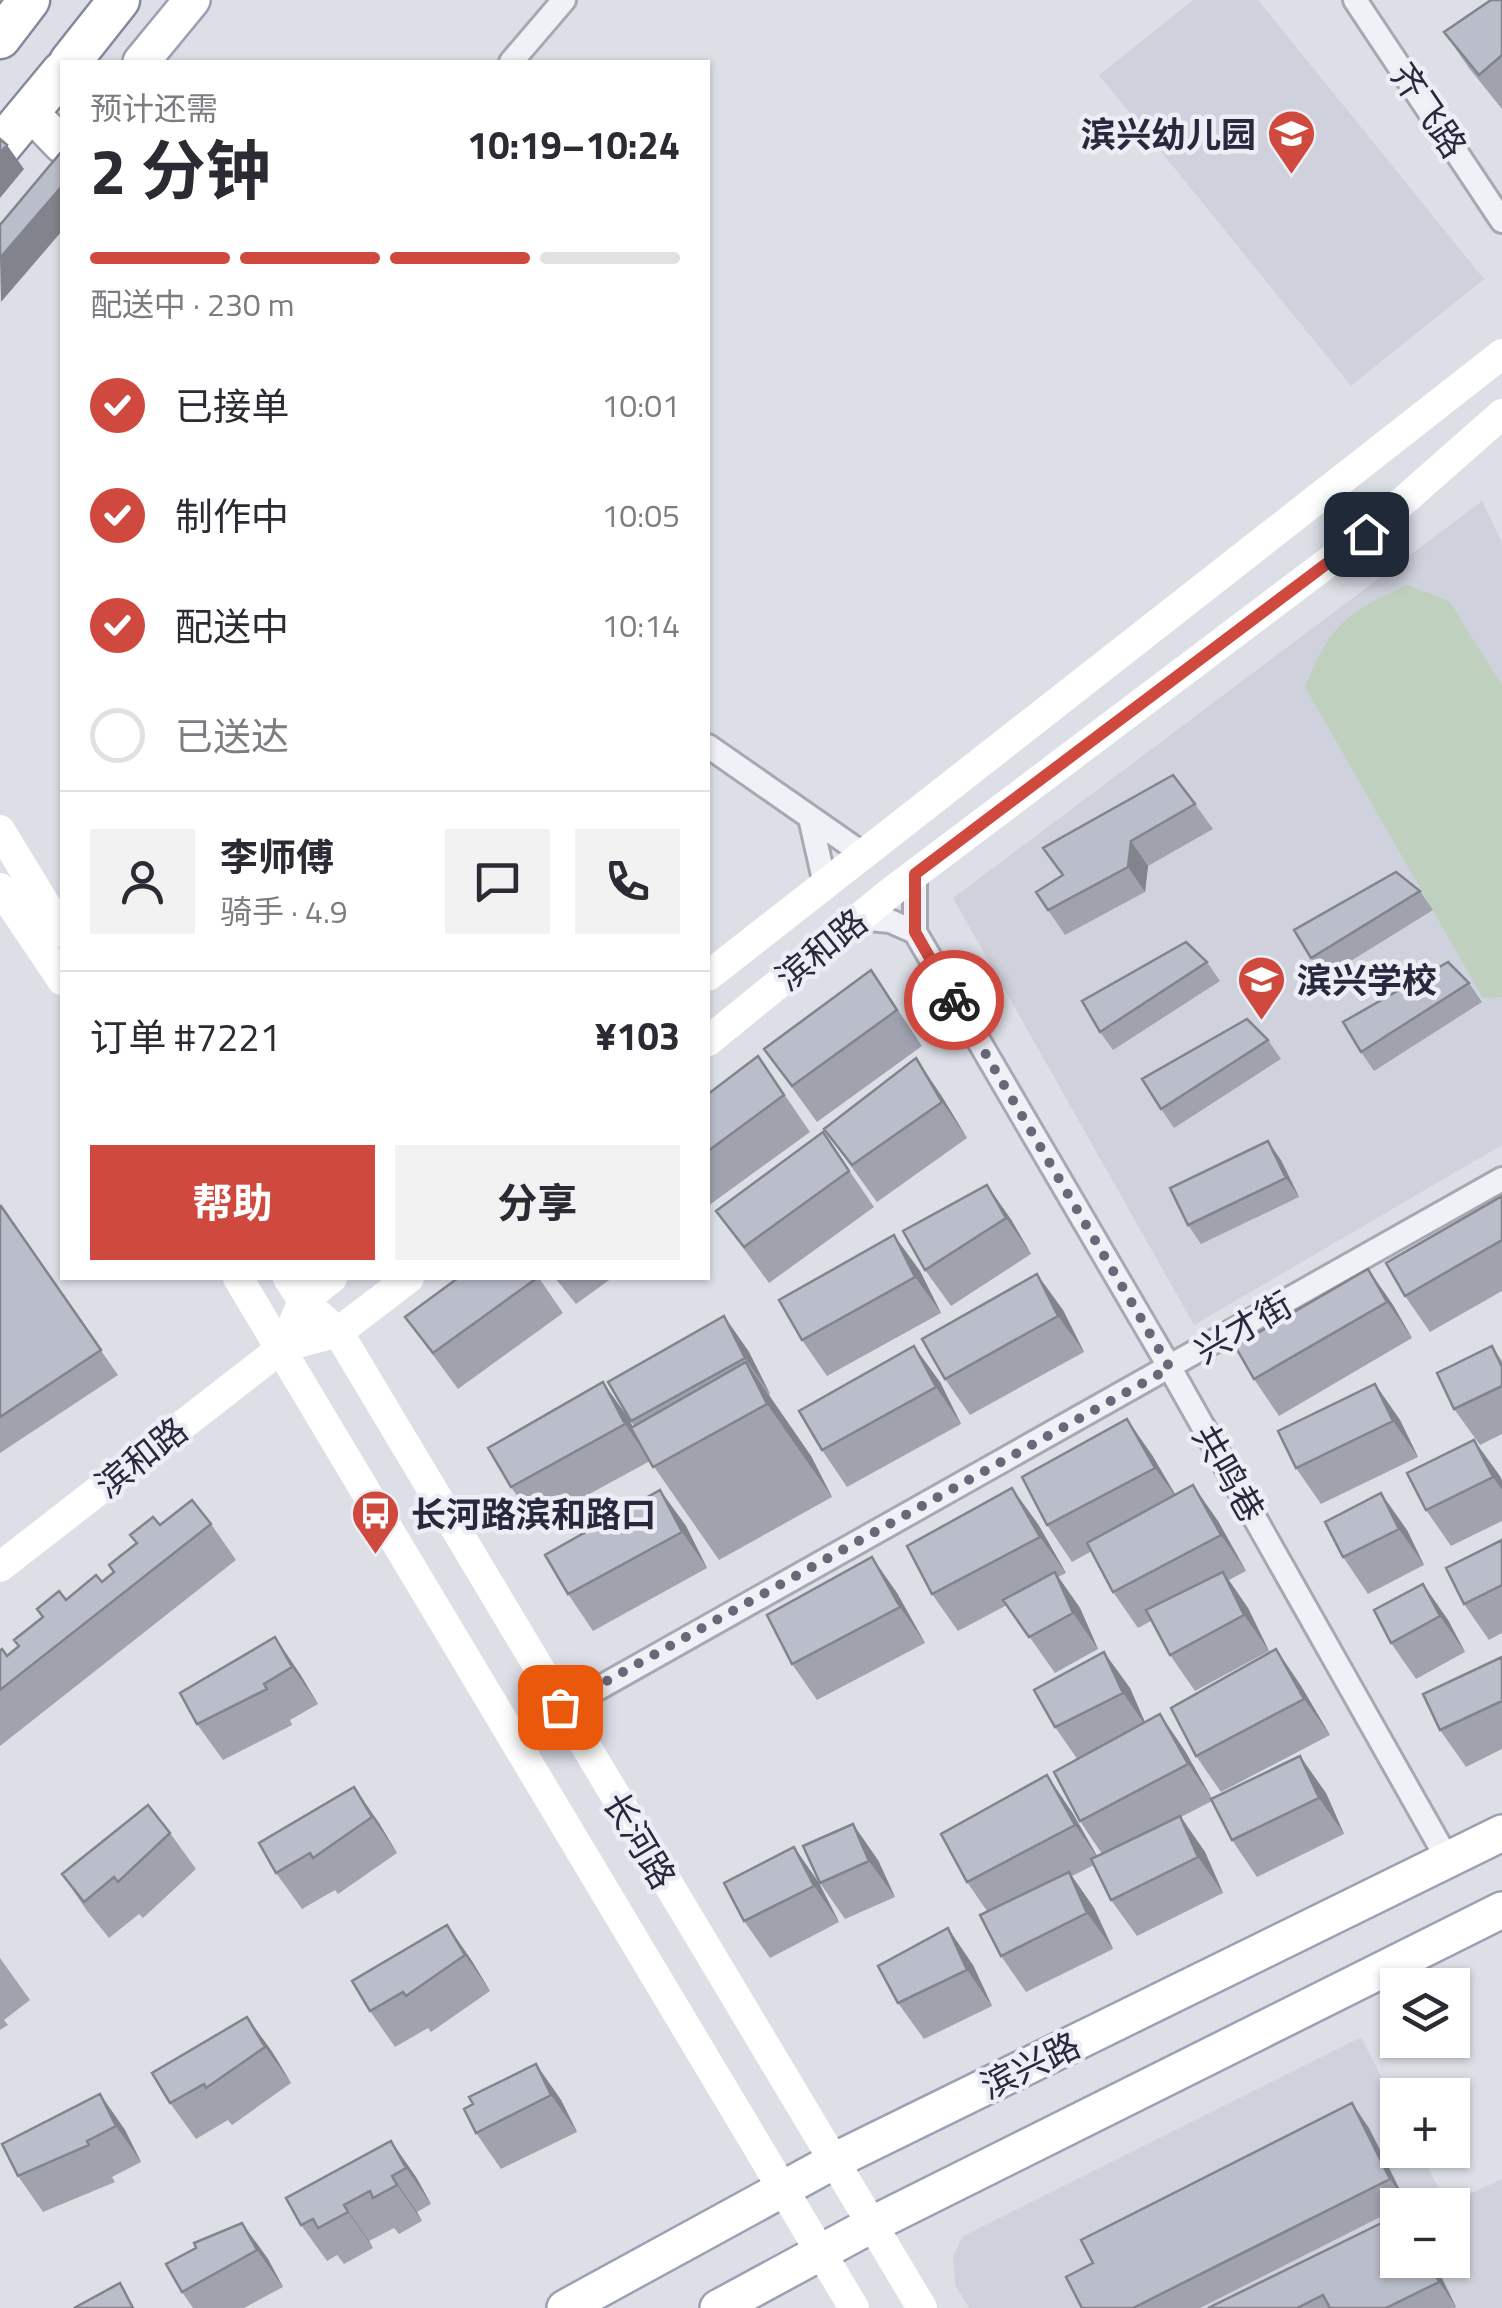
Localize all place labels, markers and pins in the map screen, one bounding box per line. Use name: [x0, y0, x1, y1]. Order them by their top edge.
place label: 滨兴幼儿园: [1081, 107, 1256, 161]
school or university icon: 滨兴幼儿园: [1265, 108, 1317, 176]
pin: [1324, 492, 1409, 577]
place label: 滨兴学校: [1297, 953, 1437, 1007]
school or university icon: 滨兴学校: [1236, 954, 1288, 1022]
place label: 长河路滨和路口: [411, 1487, 656, 1541]
bus stop icon: 长河路滨和路口: [350, 1488, 402, 1556]
pin: [518, 1665, 603, 1750]

